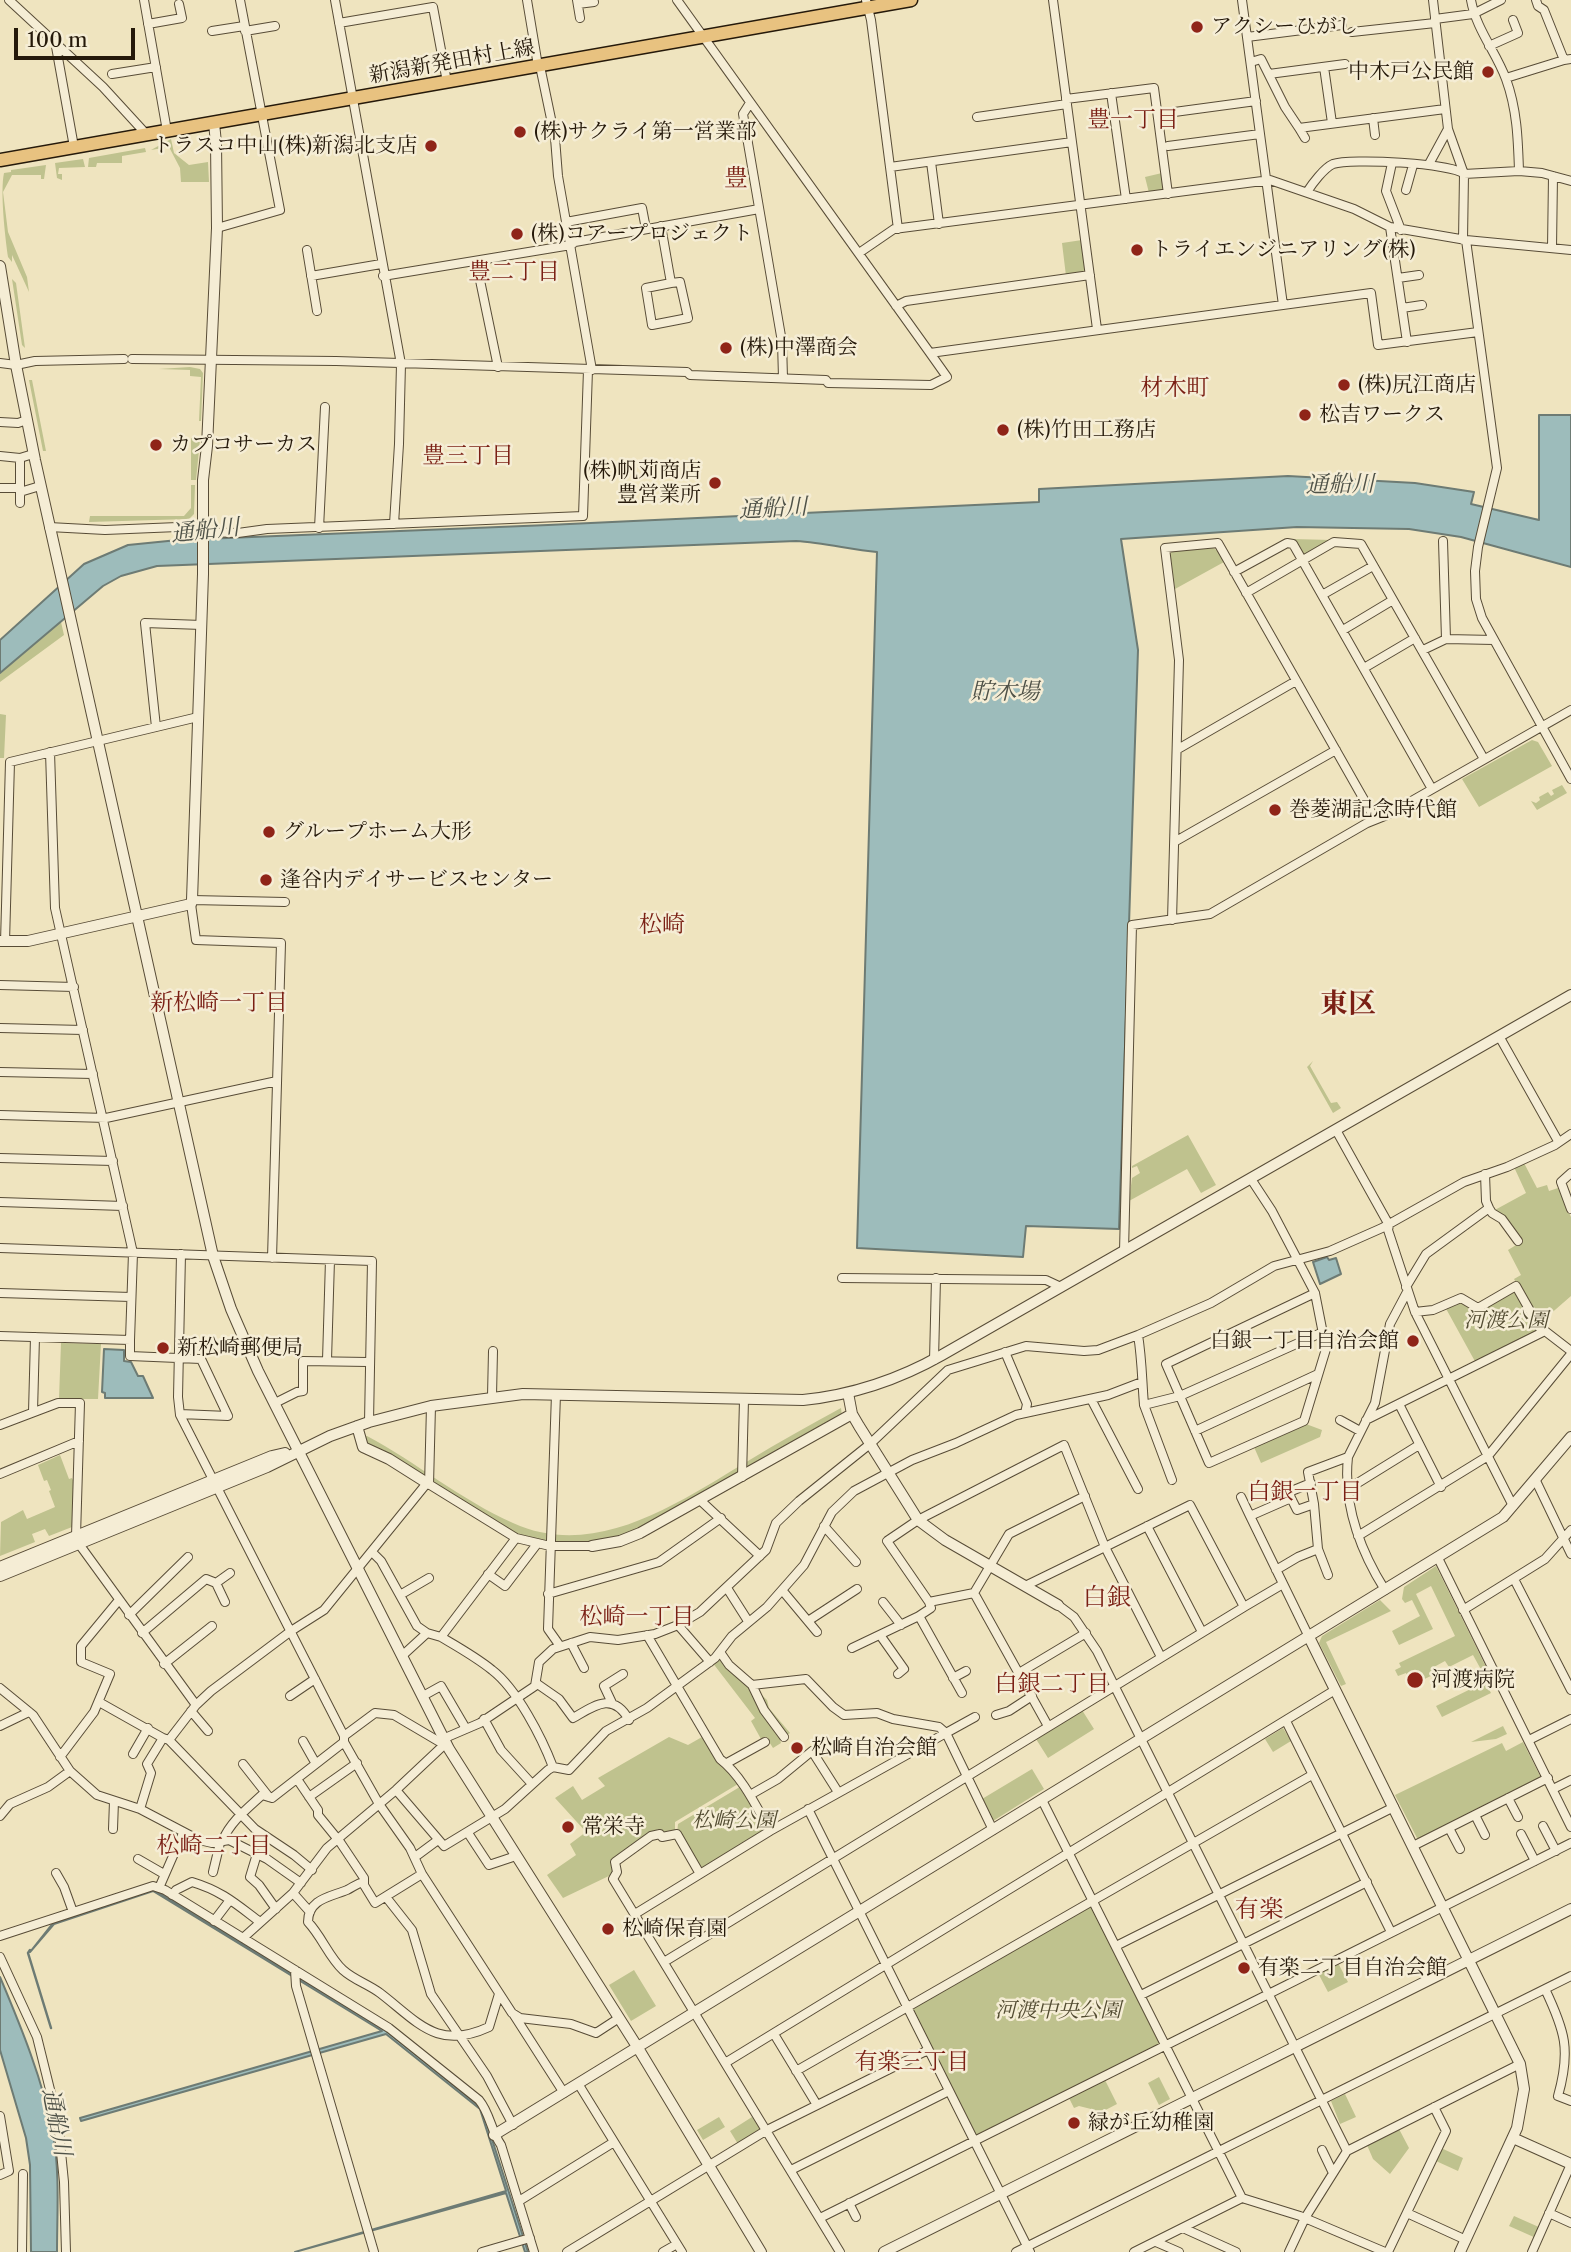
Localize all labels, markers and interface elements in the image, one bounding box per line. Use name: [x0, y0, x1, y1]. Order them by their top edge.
scale bar: [18, 14, 138, 58]
place label: アクシーひがし: [1211, 14, 1358, 40]
marker: アクシーひがし: [1189, 19, 1205, 35]
text: 100 m: [27, 27, 88, 52]
street label: 新潟新発田村上線: [367, 35, 537, 89]
place label: 中木戸公民館: [1348, 59, 1474, 85]
marker: 中木戸公民館: [1480, 64, 1496, 80]
district label: 豊一丁目: [1087, 106, 1179, 134]
place label: (株)サクライ第一営業部: [534, 119, 757, 145]
marker: (株)サクライ第一営業部: [512, 124, 528, 140]
place label: トラスコ中山(株)新潟北支店: [152, 133, 417, 159]
marker: トラスコ中山(株)新潟北支店: [423, 138, 439, 154]
district label: 豊: [724, 165, 748, 193]
place label: (株)コアープロジェクト: [531, 221, 753, 247]
marker: (株)コアープロジェクト: [509, 226, 525, 242]
place label: トライエンジニアリング(株): [1151, 237, 1416, 263]
marker: トライエンジニアリング(株): [1129, 242, 1145, 258]
district label: 豊二丁目: [468, 258, 560, 286]
place label: (株)中澤商会: [740, 335, 858, 361]
marker: (株)中澤商会: [718, 340, 734, 356]
place label: (株)尻江商店: [1358, 372, 1476, 398]
district label: 材木町: [1141, 374, 1209, 402]
marker: (株)尻江商店: [1336, 377, 1352, 393]
place label: 松吉ワークス: [1319, 402, 1445, 428]
marker: 松吉ワークス: [1297, 407, 1313, 423]
place label: (株)竹田工務店: [1017, 417, 1156, 443]
marker: (株)竹田工務店: [995, 422, 1011, 438]
place label: カプコサーカス: [170, 432, 317, 458]
marker: カプコサーカス: [148, 437, 164, 453]
district label: 豊三丁目: [422, 442, 514, 470]
place label: (株)帆苅商店 豊営業所: [583, 458, 701, 508]
water label: 通船川: [1305, 471, 1375, 499]
marker: (株)帆苅商店 豊営業所: [707, 475, 723, 491]
water label: 通船川: [738, 493, 808, 525]
water label: 通船川: [169, 514, 241, 548]
water label: 貯木場: [971, 678, 1039, 706]
place label: 巻菱湖記念時代館: [1289, 797, 1457, 823]
marker: 巻菱湖記念時代館: [1267, 802, 1283, 818]
place label: グループホーム大形: [283, 819, 472, 845]
marker: グループホーム大形: [261, 824, 277, 840]
place label: 逢谷内デイサービスセンター: [280, 867, 553, 893]
marker: 逢谷内デイサービスセンター: [258, 872, 274, 888]
district label: 松崎: [639, 911, 685, 939]
district label: 東区: [1320, 988, 1376, 1022]
district label: 新松崎一丁目: [150, 989, 288, 1017]
park label: 河渡公園: [1464, 1308, 1548, 1334]
place label: 白銀一丁目自治会館: [1210, 1328, 1399, 1354]
marker: 白銀一丁目自治会館: [1405, 1333, 1421, 1349]
place label: 新松崎郵便局: [177, 1335, 303, 1361]
marker: 新松崎郵便局: [155, 1340, 171, 1356]
district label: 白銀一丁目: [1248, 1478, 1362, 1506]
district label: 白銀: [1083, 1584, 1131, 1612]
district label: 松崎一丁目: [580, 1603, 694, 1631]
place label: 河渡病院: [1431, 1667, 1515, 1693]
district label: 白銀二丁目: [995, 1670, 1109, 1698]
marker: 河渡病院: [1405, 1670, 1425, 1690]
place label: 松崎自治会館: [811, 1735, 937, 1761]
marker: 松崎自治会館: [789, 1740, 805, 1756]
park label: 松崎公園: [692, 1808, 776, 1834]
place label: 常栄寺: [582, 1814, 645, 1840]
marker: 常栄寺: [560, 1819, 576, 1835]
district label: 松崎二丁目: [157, 1832, 271, 1860]
district label: 有楽: [1235, 1896, 1283, 1924]
place label: 松崎保育園: [622, 1916, 727, 1942]
marker: 松崎保育園: [600, 1921, 616, 1937]
place label: 有楽二丁目自治会館: [1258, 1955, 1447, 1981]
marker: 有楽二丁目自治会館: [1236, 1960, 1252, 1976]
park label: 河渡中央公園: [995, 1998, 1121, 2024]
district label: 有楽三丁目: [855, 2048, 969, 2076]
water label: 通船川: [36, 2086, 76, 2158]
place label: 緑が丘幼稚園: [1088, 2110, 1214, 2136]
marker: 緑が丘幼稚園: [1066, 2115, 1082, 2131]

